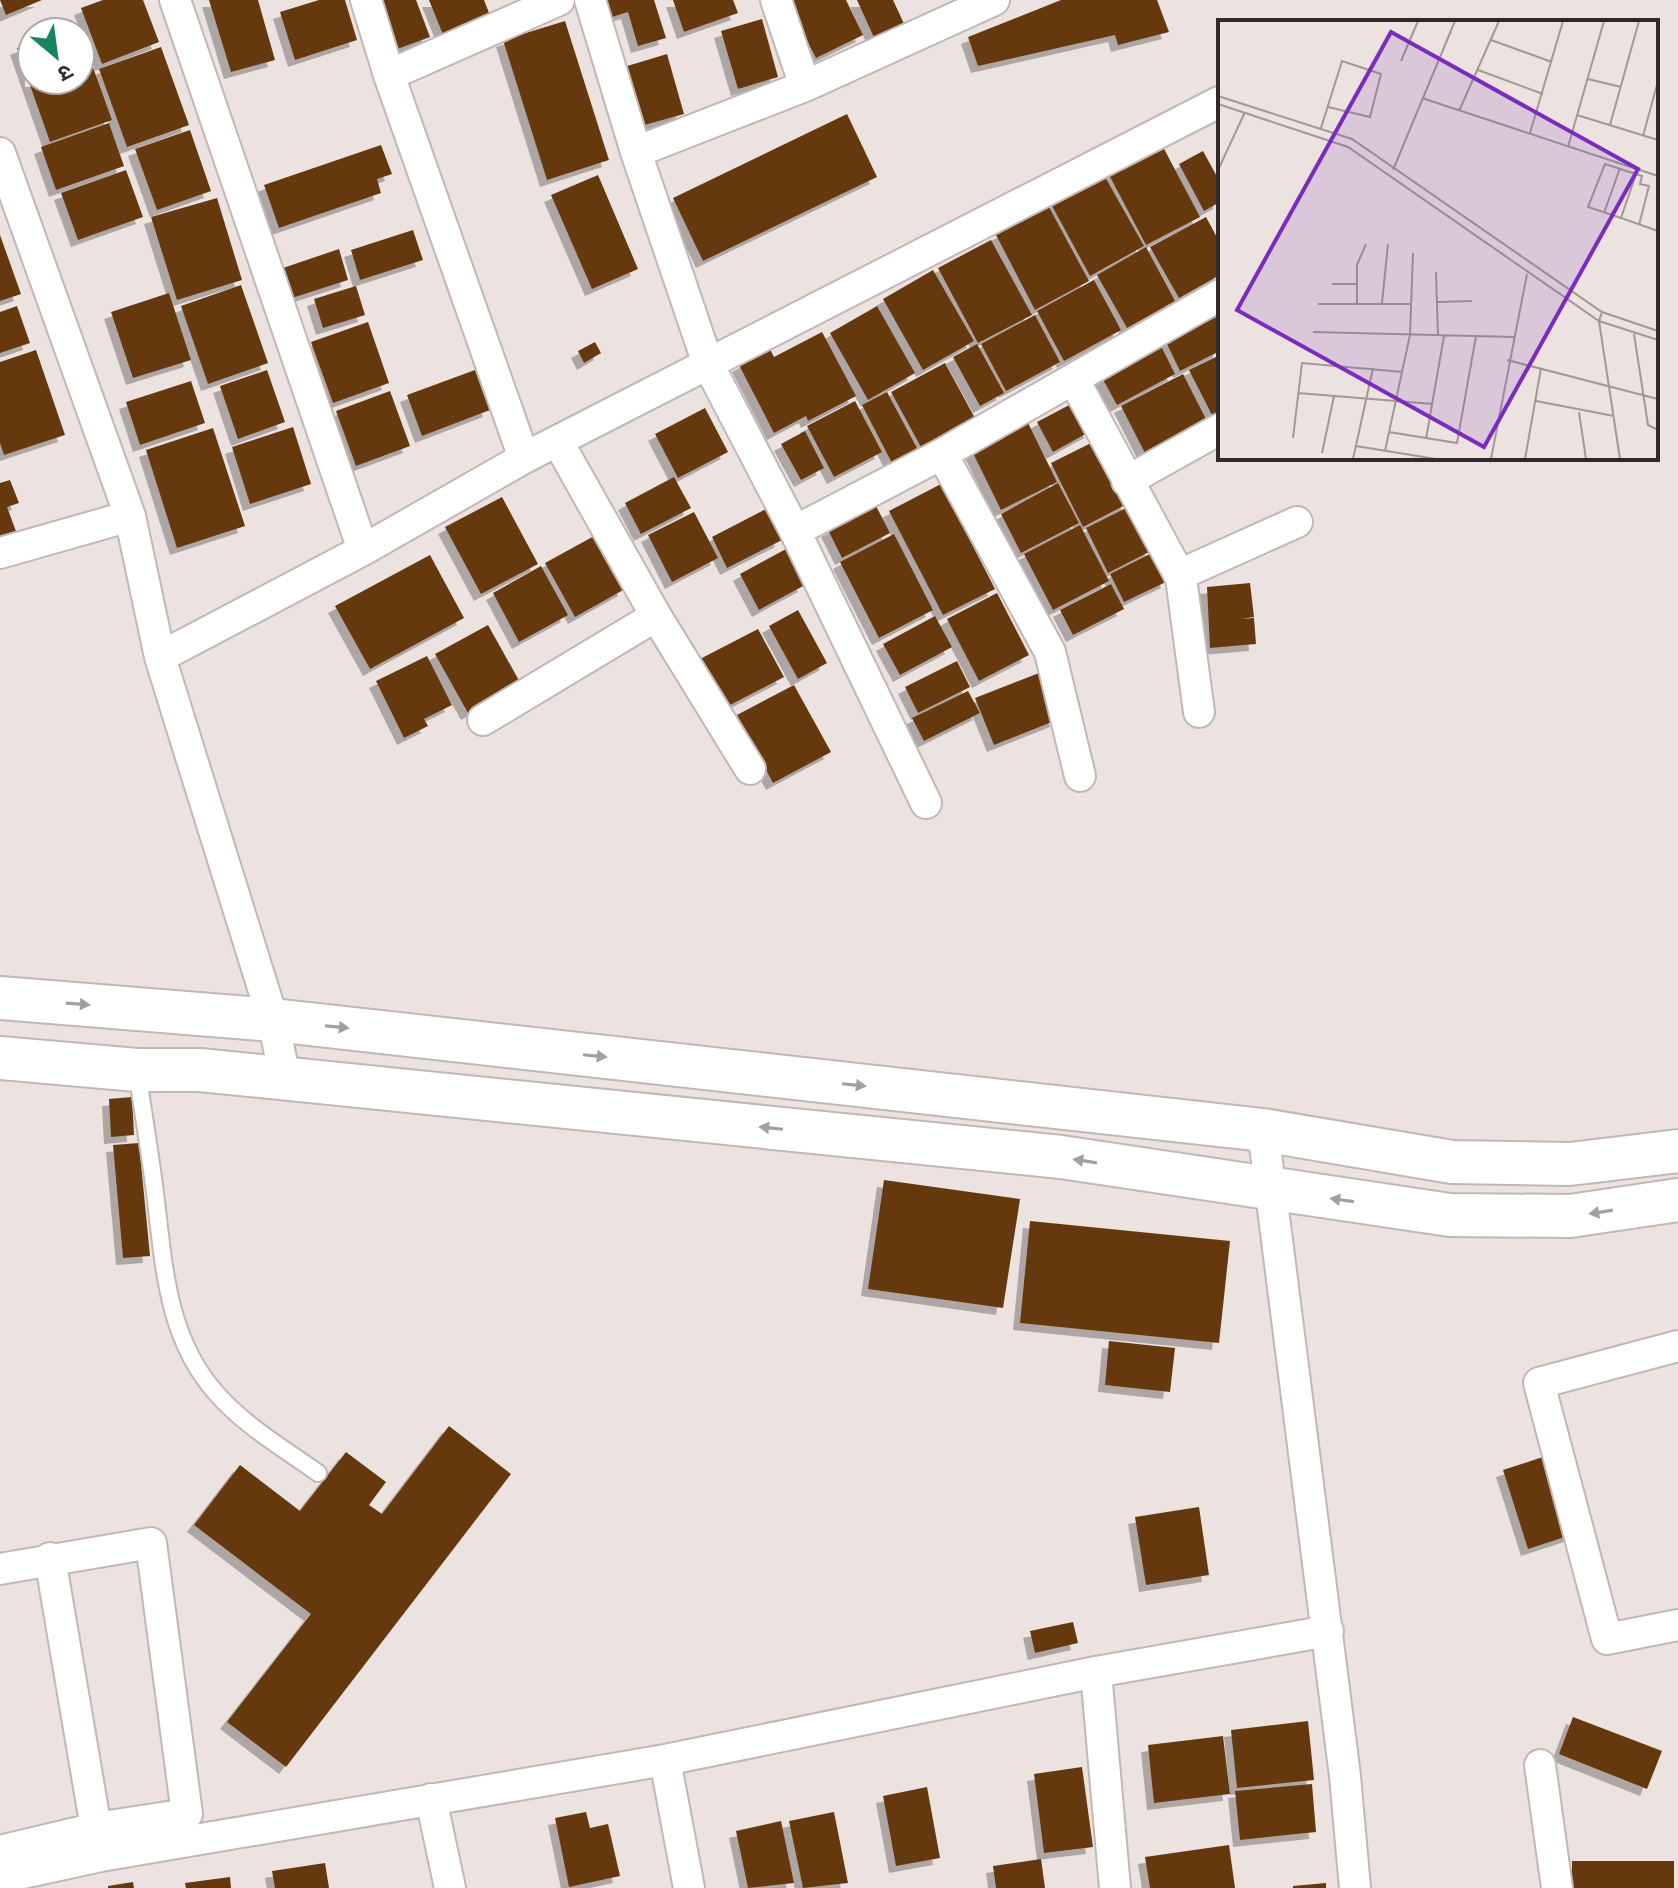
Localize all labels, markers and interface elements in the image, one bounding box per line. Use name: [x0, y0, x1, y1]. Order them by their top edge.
north arrow: [16, 16, 96, 96]
inset map: [1218, 20, 1658, 460]
text: उ: [52, 58, 78, 89]
one-way arrow: [66, 998, 91, 1011]
one-way arrow: [325, 1021, 350, 1034]
one-way arrow: [583, 1049, 608, 1062]
one-way arrow: [841, 1078, 866, 1091]
one-way arrow: [758, 1121, 783, 1134]
one-way arrow: [1072, 1154, 1097, 1167]
one-way arrow: [1330, 1193, 1355, 1206]
one-way arrow: [1588, 1206, 1613, 1219]

